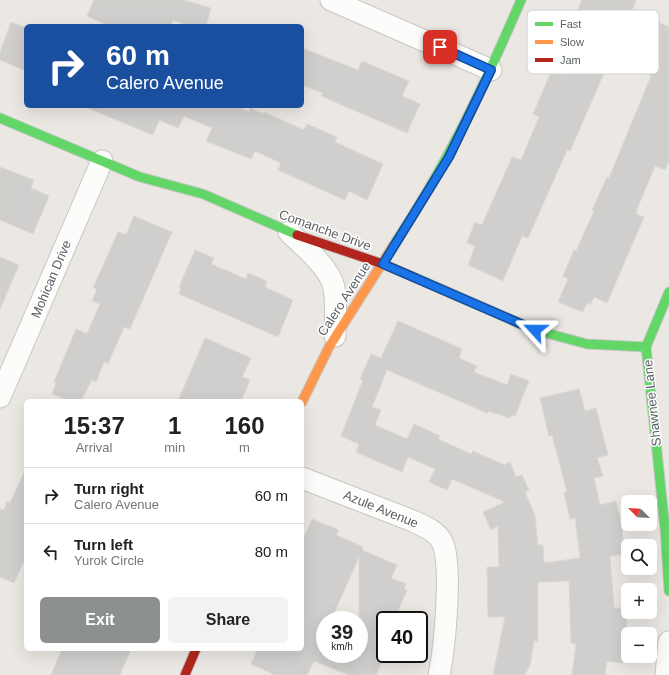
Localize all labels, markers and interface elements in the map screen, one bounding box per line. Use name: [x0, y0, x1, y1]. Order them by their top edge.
legend: [527, 10, 659, 74]
text: Fast: [560, 18, 581, 30]
pin: [423, 30, 457, 64]
icon: arrive: [429, 36, 451, 58]
text: Slow: [560, 36, 584, 48]
icon: right: [40, 40, 92, 92]
text: 60 m: [106, 40, 170, 71]
text: Jam: [560, 54, 581, 66]
text: Calero Avenue: [106, 73, 224, 93]
street label: Comanche Drive: [277, 206, 373, 254]
street label: Mohican Drive: [28, 238, 74, 320]
street label: Calero Avenue: [315, 259, 373, 339]
position arrow: [514, 309, 556, 351]
street label: Shawnee Lane: [640, 359, 664, 447]
text: 15:37: [63, 412, 125, 439]
text: 1: [168, 412, 181, 439]
text: 160: [225, 412, 265, 439]
text: Arrival: [76, 440, 113, 455]
text: min: [164, 440, 185, 455]
text: m: [239, 440, 250, 455]
text: Turn right: [74, 480, 144, 497]
icon: right: [40, 485, 62, 507]
text: 60 m: [255, 487, 288, 504]
street label: Azule Avenue: [341, 487, 421, 531]
north arrow: [621, 495, 657, 531]
map controls: [621, 495, 657, 663]
text: Calero Avenue: [74, 497, 159, 512]
text: Turn left: [74, 536, 133, 553]
button: search: [621, 539, 657, 575]
icon: left: [40, 541, 62, 563]
text: 80 m: [255, 543, 288, 560]
text: Yurok Circle: [74, 553, 144, 568]
button: +: [621, 583, 657, 619]
button: Exit: [40, 597, 160, 643]
button: Share: [168, 597, 288, 643]
speed limit sign: 40: [376, 611, 428, 663]
text: 39: [331, 621, 353, 643]
button: −: [621, 627, 657, 663]
text: km/h: [331, 641, 353, 652]

